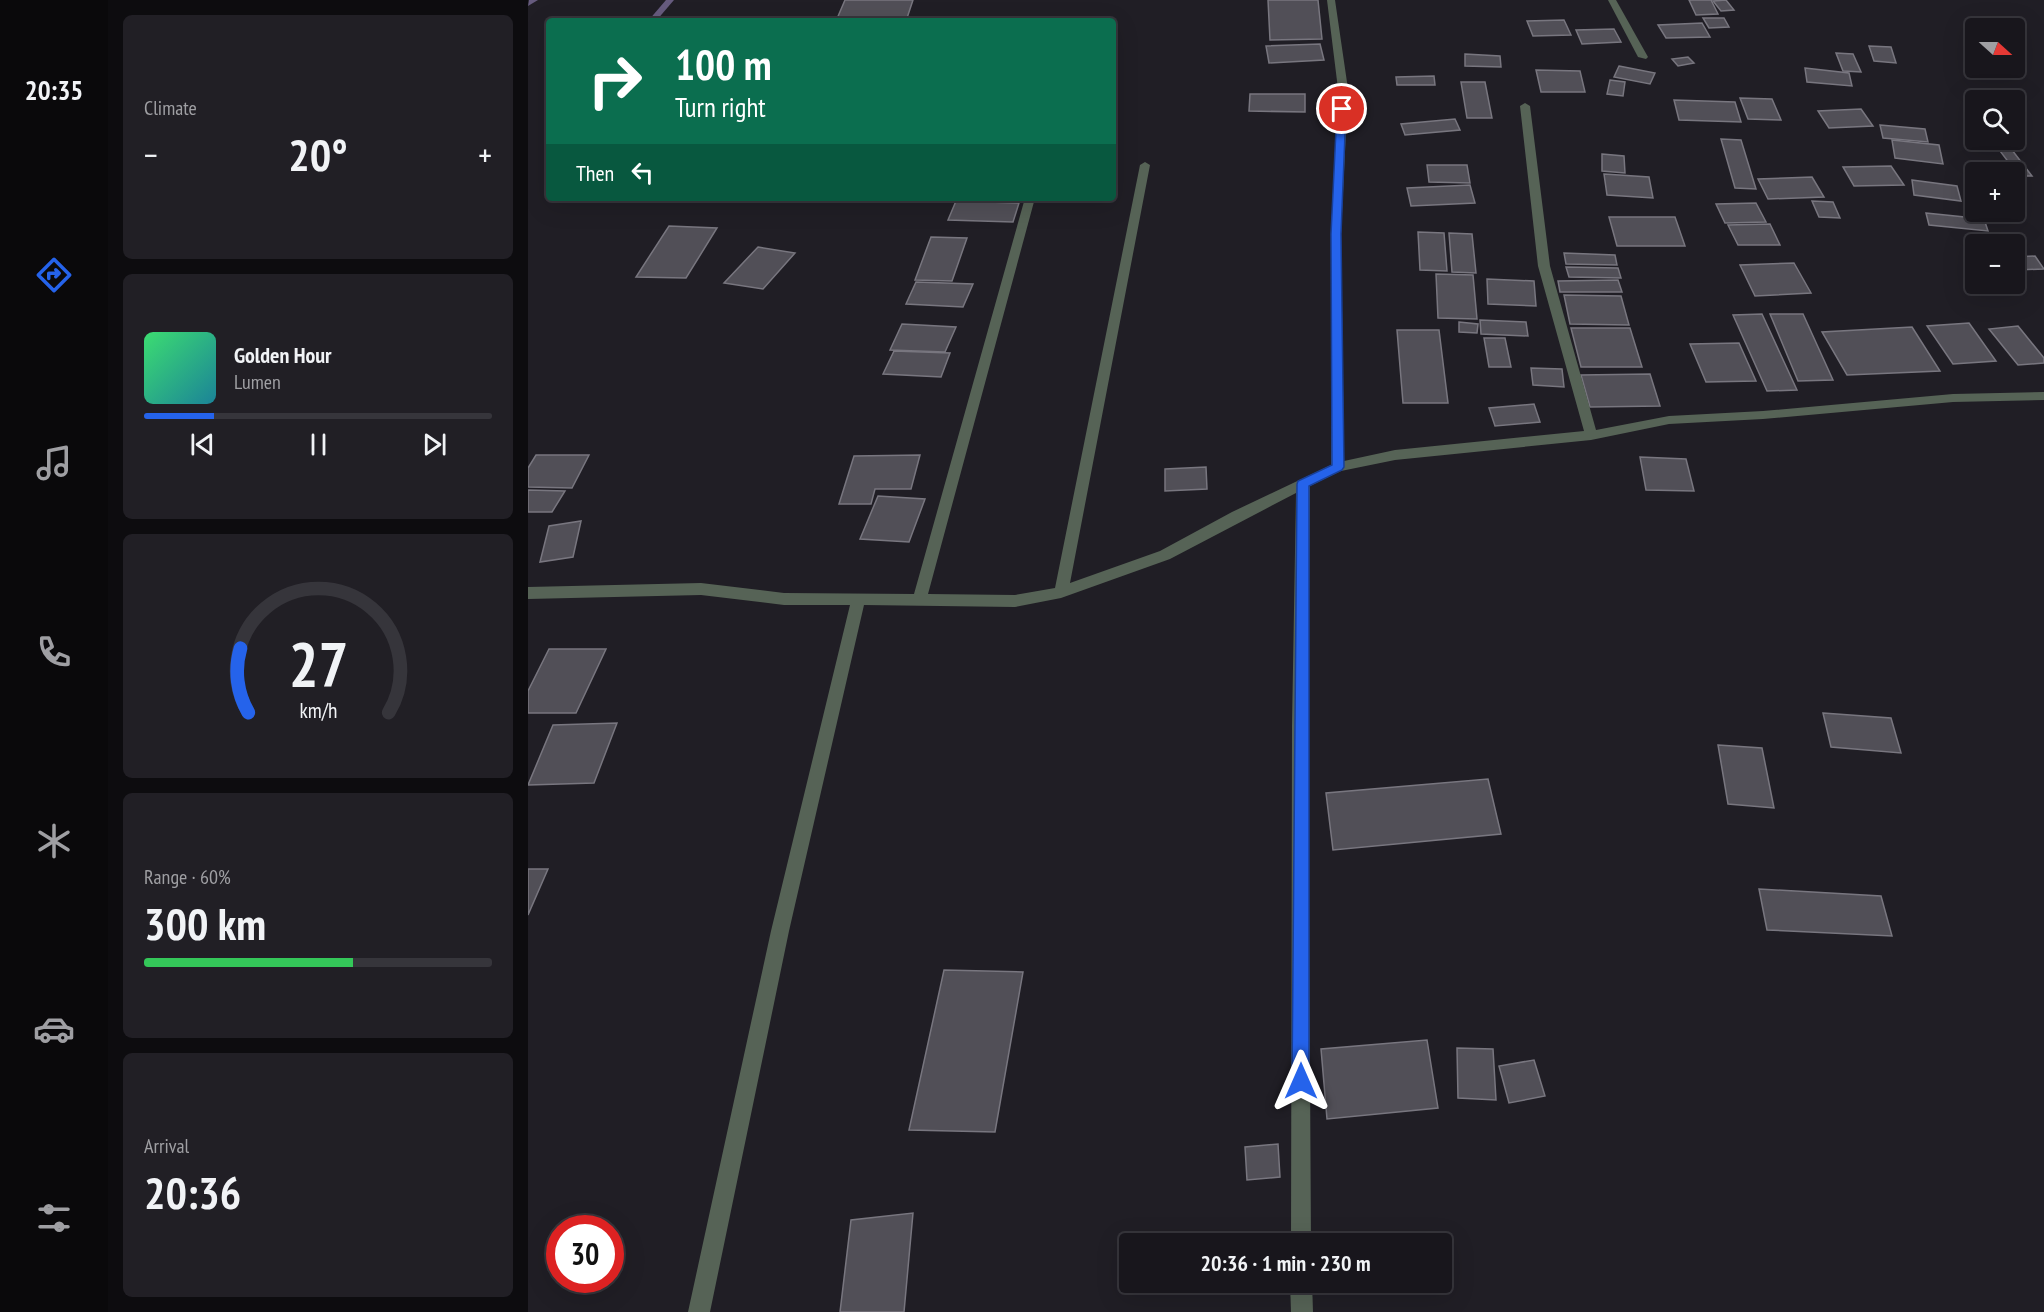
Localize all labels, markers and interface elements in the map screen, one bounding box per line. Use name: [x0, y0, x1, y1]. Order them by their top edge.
north arrow: [1965, 18, 2025, 78]
map controls: [1965, 18, 2025, 294]
text: 100 m: [675, 37, 772, 92]
icon: right: [576, 42, 654, 120]
text: 20:35: [25, 73, 83, 107]
pin: [1316, 83, 1367, 134]
text: Turn right: [675, 90, 766, 124]
button: search: [1965, 90, 2025, 150]
icon: arrive: [1325, 92, 1358, 125]
text: Climate: [144, 95, 197, 121]
text: 20°: [288, 125, 348, 183]
text: −: [144, 133, 158, 176]
text: +: [478, 133, 492, 176]
icon: left: [626, 156, 659, 189]
text: Then: [576, 159, 614, 187]
button: +: [1965, 162, 2025, 222]
button: −: [1965, 234, 2025, 294]
icon: directions: [33, 254, 75, 296]
text: Golden Hour: [234, 341, 332, 369]
text: Lumen: [234, 369, 281, 395]
icon: previous: [186, 428, 219, 461]
icon: pause: [302, 428, 335, 461]
icon: next: [418, 428, 451, 461]
icon: music: [33, 442, 75, 484]
text: 27: [288, 623, 348, 704]
icon: phone: [33, 631, 75, 673]
text: km/h: [299, 696, 337, 724]
icon: climate: [33, 820, 75, 862]
text: Range · 60%: [144, 864, 231, 890]
text: 300 km: [144, 894, 266, 952]
icon: car: [33, 1008, 75, 1050]
position arrow: [1269, 1049, 1333, 1113]
text: Arrival: [144, 1133, 189, 1159]
text: 20:36: [144, 1163, 241, 1221]
icon: filters: [33, 1197, 75, 1239]
speed limit sign: 30: [546, 1215, 624, 1293]
text: 20:36 · 1 min · 230 m: [1200, 1249, 1371, 1277]

